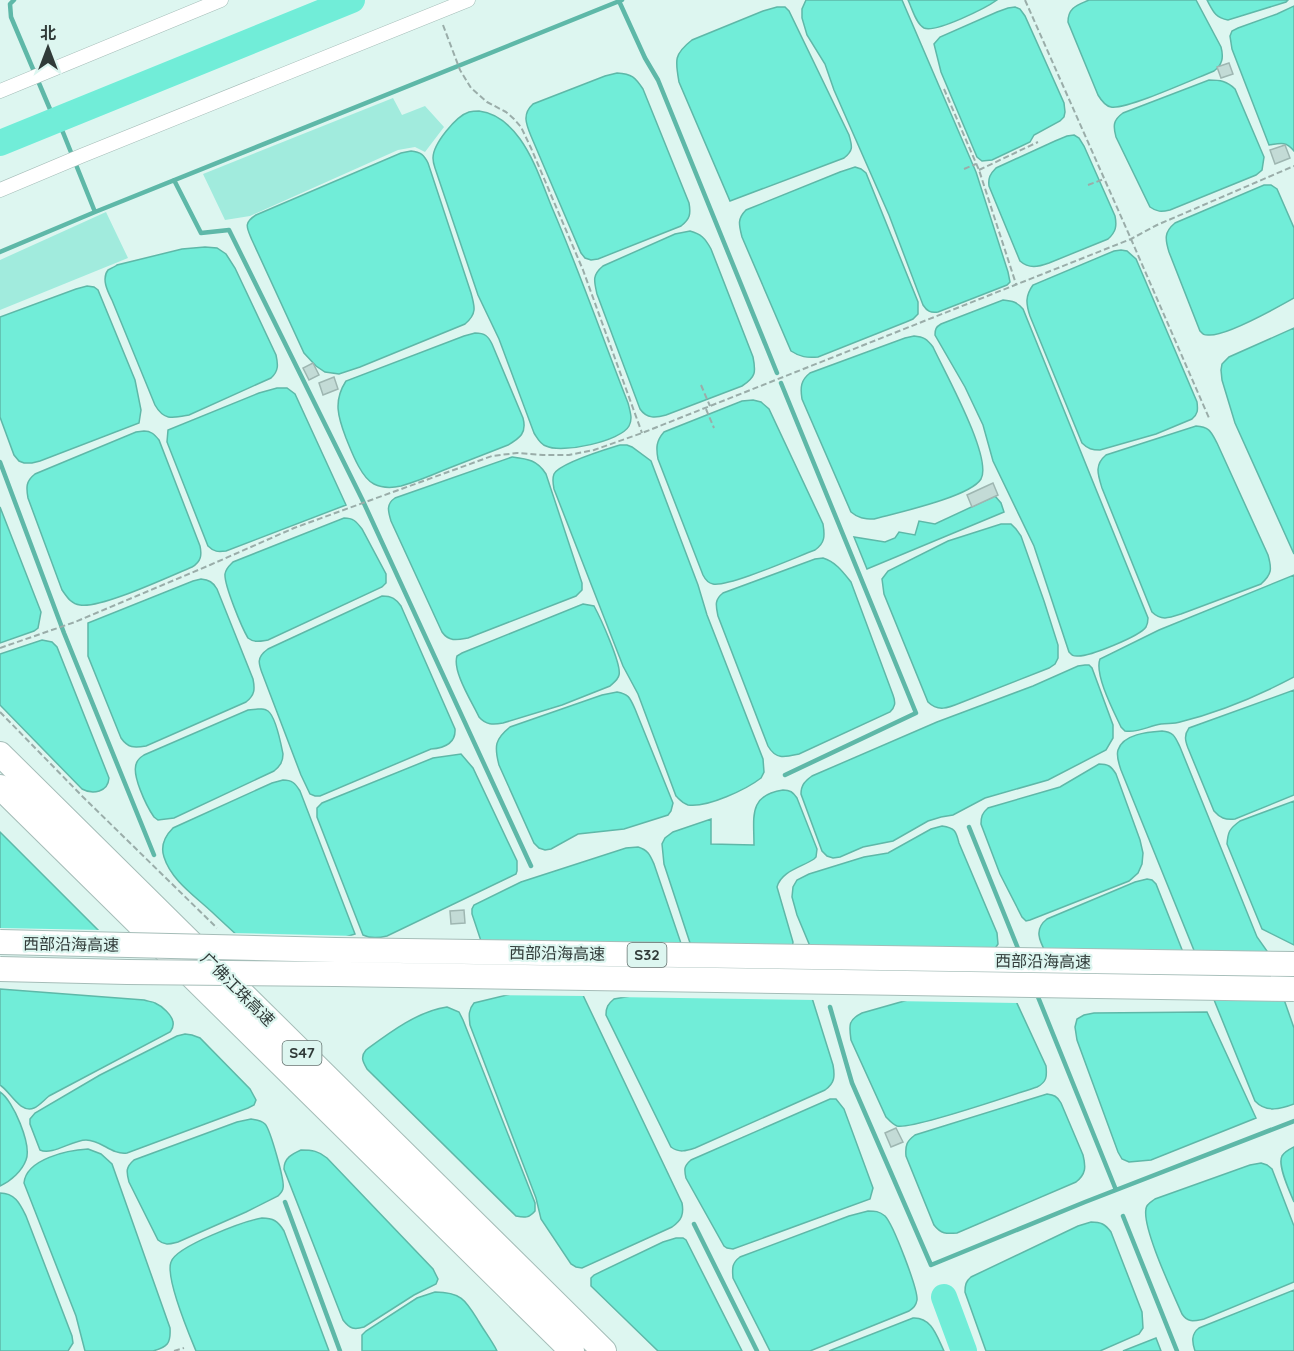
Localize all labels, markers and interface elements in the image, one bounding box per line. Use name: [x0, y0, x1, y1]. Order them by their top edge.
north arrow: [18, 18, 78, 78]
text: 北: [40, 23, 56, 43]
street label: 西部沿海高速: [23, 933, 119, 955]
street label: 西部沿海高速: [509, 942, 605, 964]
road number: S32: [628, 943, 666, 967]
street label: 广佛江珠高速: [197, 948, 279, 1030]
street label: 西部沿海高速: [995, 950, 1091, 972]
road number: S47: [282, 1041, 322, 1065]

